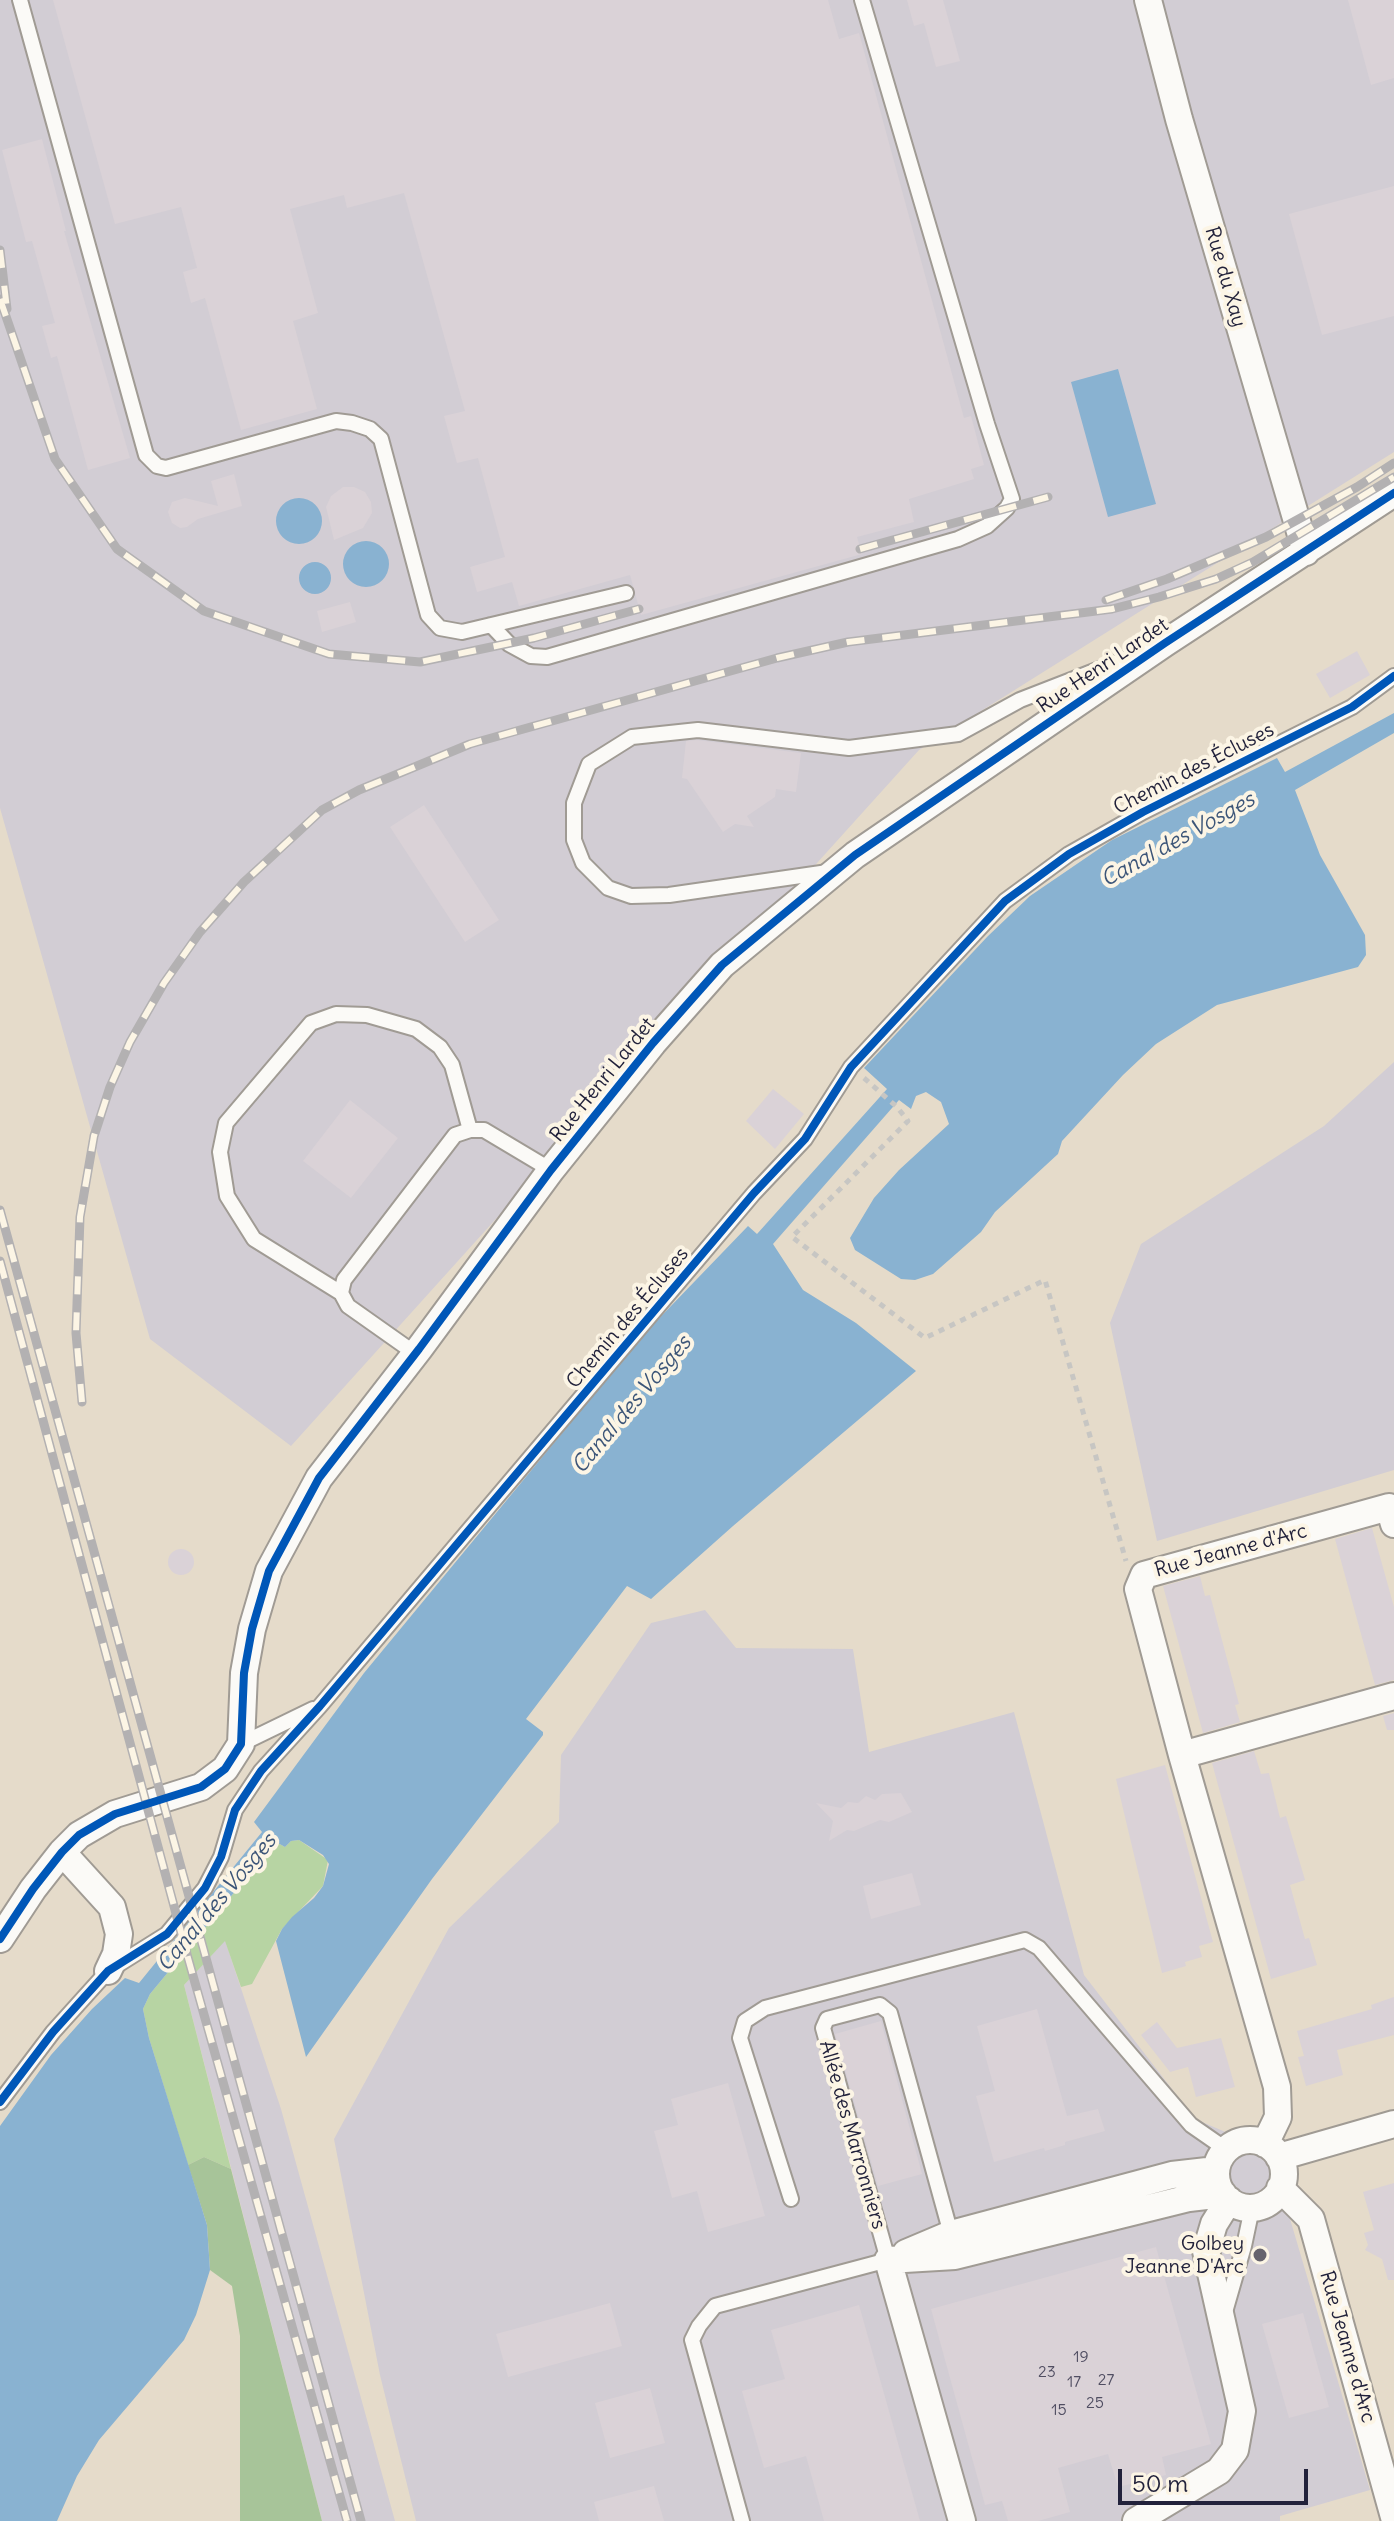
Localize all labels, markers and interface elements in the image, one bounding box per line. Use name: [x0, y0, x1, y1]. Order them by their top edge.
street label: Rue du Xay: [1199, 224, 1251, 330]
street label: Rue Henri Lardet: [1033, 613, 1173, 719]
street label: Chemin des Écluses: [1110, 718, 1278, 820]
water label: Canal des Vosges: [1097, 787, 1259, 893]
street label: Rue Henri Lardet: [546, 1013, 660, 1147]
street label: Chemin des Écluses: [562, 1243, 694, 1393]
water label: Canal des Vosges: [567, 1331, 697, 1479]
street label: Rue Jeanne d'Arc: [1152, 1519, 1310, 1583]
water label: Canal des Vosges: [152, 1829, 282, 1977]
street label: Allée des Marronniers: [814, 2038, 890, 2232]
place label: Golbey Jeanne D'Arc: [1125, 2232, 1244, 2279]
marker: Golbey Jeanne D'Arc: [1251, 2246, 1269, 2264]
street label: Rue Jeanne d'Arc: [1314, 2268, 1380, 2426]
house number: 19: [1073, 2347, 1089, 2367]
house number: 23: [1038, 2362, 1056, 2382]
house number: 27: [1098, 2370, 1114, 2390]
house number: 17: [1067, 2372, 1081, 2392]
house number: 25: [1086, 2393, 1104, 2413]
house number: 15: [1051, 2400, 1067, 2420]
scale bar: [1122, 2453, 1312, 2503]
text: 50 m: [1132, 2468, 1188, 2498]

